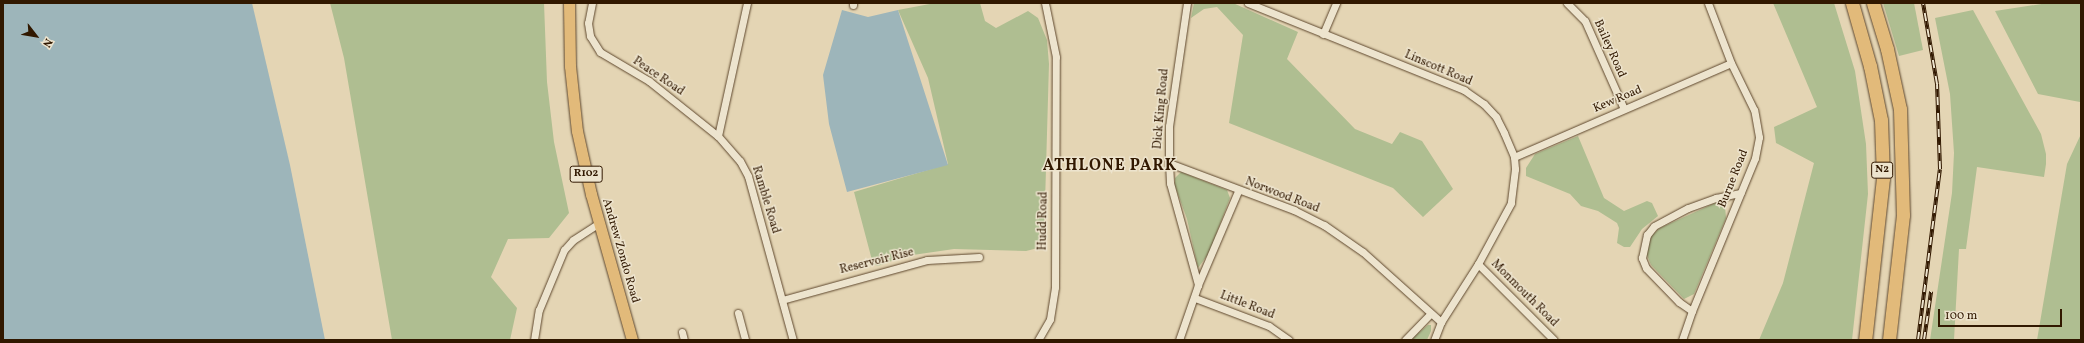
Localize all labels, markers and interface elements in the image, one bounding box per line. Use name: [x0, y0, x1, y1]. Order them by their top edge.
north arrow: [16, 16, 56, 56]
street label: Bailey Road: [1590, 18, 1628, 80]
text: N: [38, 35, 55, 50]
street label: Linscott Road: [1402, 48, 1474, 90]
street label: Peace Road: [630, 55, 686, 99]
street label: Dick King Road: [1151, 68, 1173, 150]
street label: Kew Road: [1591, 83, 1645, 117]
street label: Burne Road: [1716, 148, 1752, 210]
district label: ATHLONE PARK: [1043, 156, 1177, 176]
road number: N2: [1871, 161, 1893, 179]
street label: Ramble Road: [748, 164, 782, 236]
road number: R102: [569, 165, 603, 183]
street label: Norwood Road: [1243, 175, 1321, 217]
street label: Hudd Road: [1036, 191, 1052, 251]
street label: Andrew Zondo Road: [598, 197, 642, 305]
street label: Reservoir Rise: [838, 246, 916, 278]
street label: Monmouth Road: [1487, 257, 1561, 331]
street label: Little Road: [1218, 289, 1276, 323]
scale bar: [1940, 301, 2064, 327]
text: 100 m: [1945, 308, 1977, 324]

